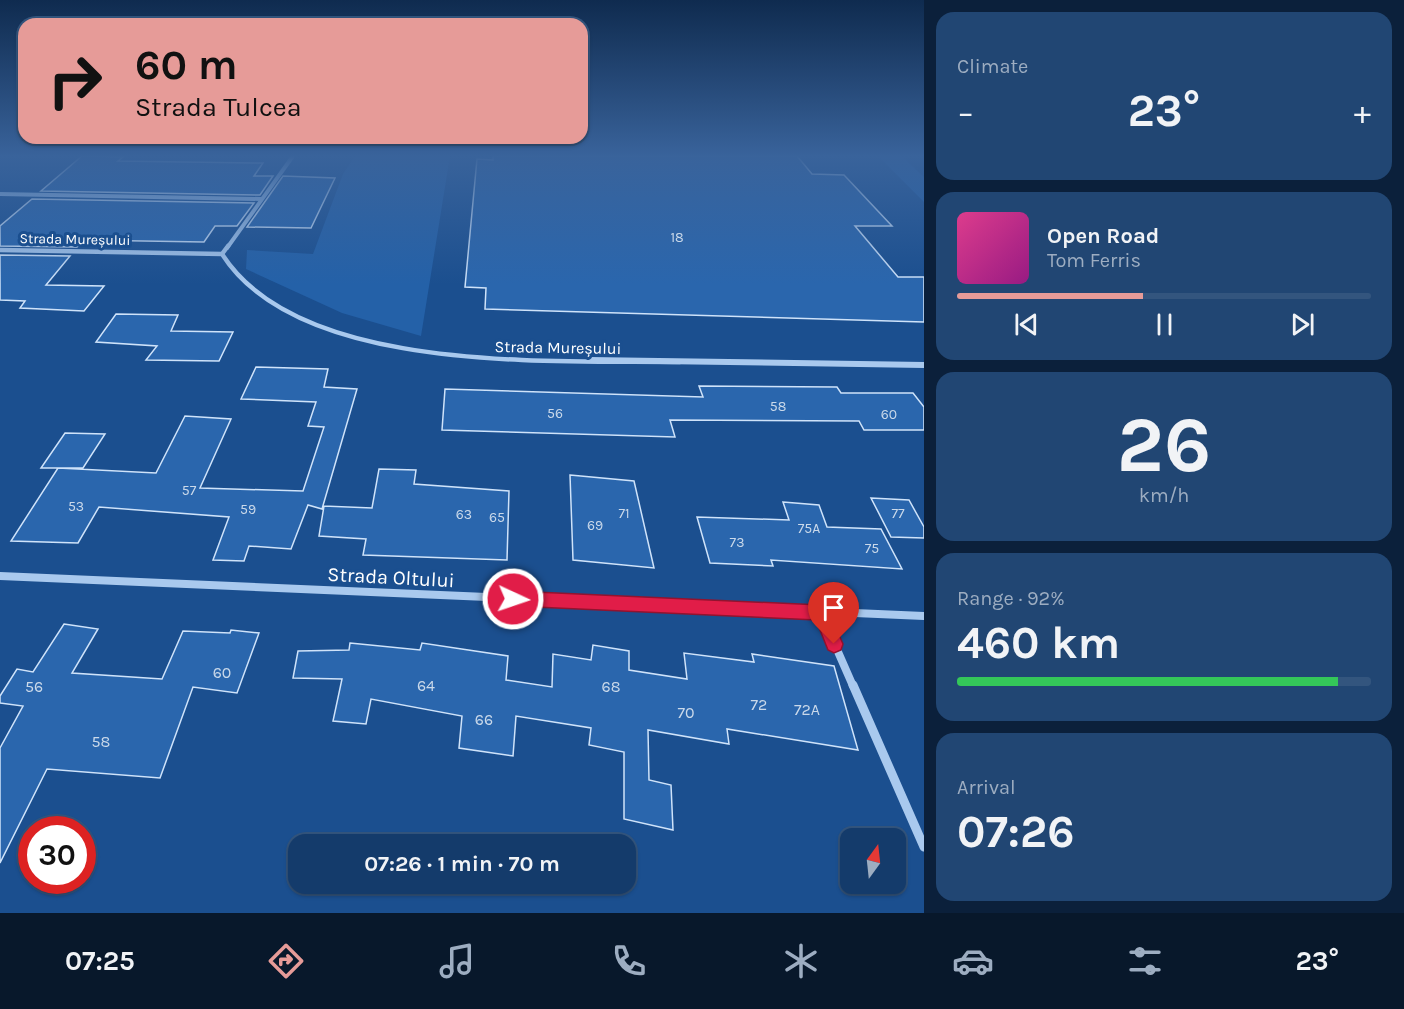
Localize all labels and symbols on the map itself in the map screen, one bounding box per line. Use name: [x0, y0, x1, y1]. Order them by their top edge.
house number: 18: [670, 229, 684, 246]
street label: Strada Mureșului: [19, 230, 131, 249]
street label: Strada Mureșului: [495, 337, 621, 358]
house number: 58: [770, 398, 786, 415]
house number: 56: [547, 405, 563, 422]
house number: 60: [881, 406, 897, 423]
house number: 57: [182, 482, 197, 499]
house number: 53: [68, 498, 84, 515]
house number: 59: [240, 501, 256, 518]
house number: 71: [618, 505, 630, 522]
house number: 77: [891, 505, 905, 522]
house number: 63: [456, 506, 472, 523]
house number: 65: [489, 509, 505, 526]
house number: 69: [587, 517, 603, 534]
house number: 75A: [798, 520, 820, 537]
house number: 73: [730, 534, 744, 551]
house number: 75: [865, 540, 879, 557]
street label: Strada Oltului: [327, 563, 455, 592]
position arrow: [481, 567, 545, 631]
pin: [808, 582, 859, 644]
house number: 60: [213, 663, 231, 682]
house number: 64: [417, 676, 435, 695]
house number: 56: [25, 677, 43, 696]
house number: 68: [602, 677, 621, 696]
house number: 72: [751, 695, 767, 714]
house number: 72A: [794, 700, 820, 719]
house number: 70: [677, 703, 695, 722]
house number: 66: [475, 710, 493, 729]
house number: 58: [92, 732, 110, 751]
speed limit sign: 30: [18, 816, 96, 894]
north arrow: [840, 828, 906, 894]

